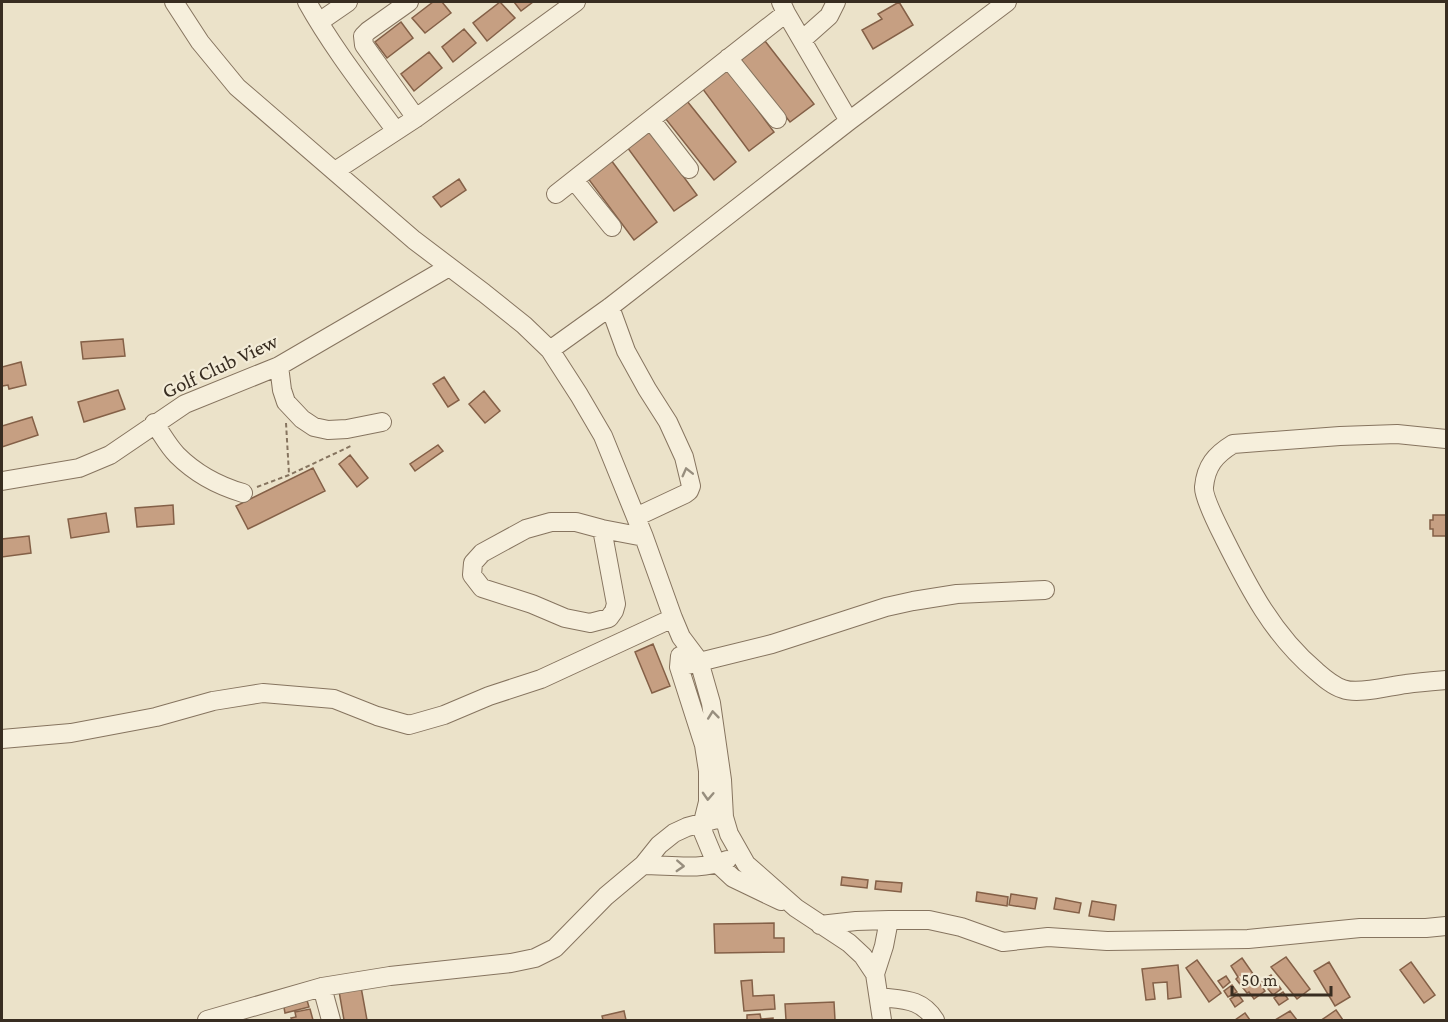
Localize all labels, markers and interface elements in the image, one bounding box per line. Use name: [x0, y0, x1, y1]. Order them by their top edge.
street label: Golf Club View: [158, 328, 282, 403]
one-way arrow: [682, 467, 695, 477]
one-way arrow: [707, 711, 720, 720]
one-way arrow: [701, 792, 714, 801]
one-way arrow: [676, 859, 685, 872]
scale bar: [1232, 959, 1331, 997]
text: 50 m: [1241, 970, 1278, 990]

